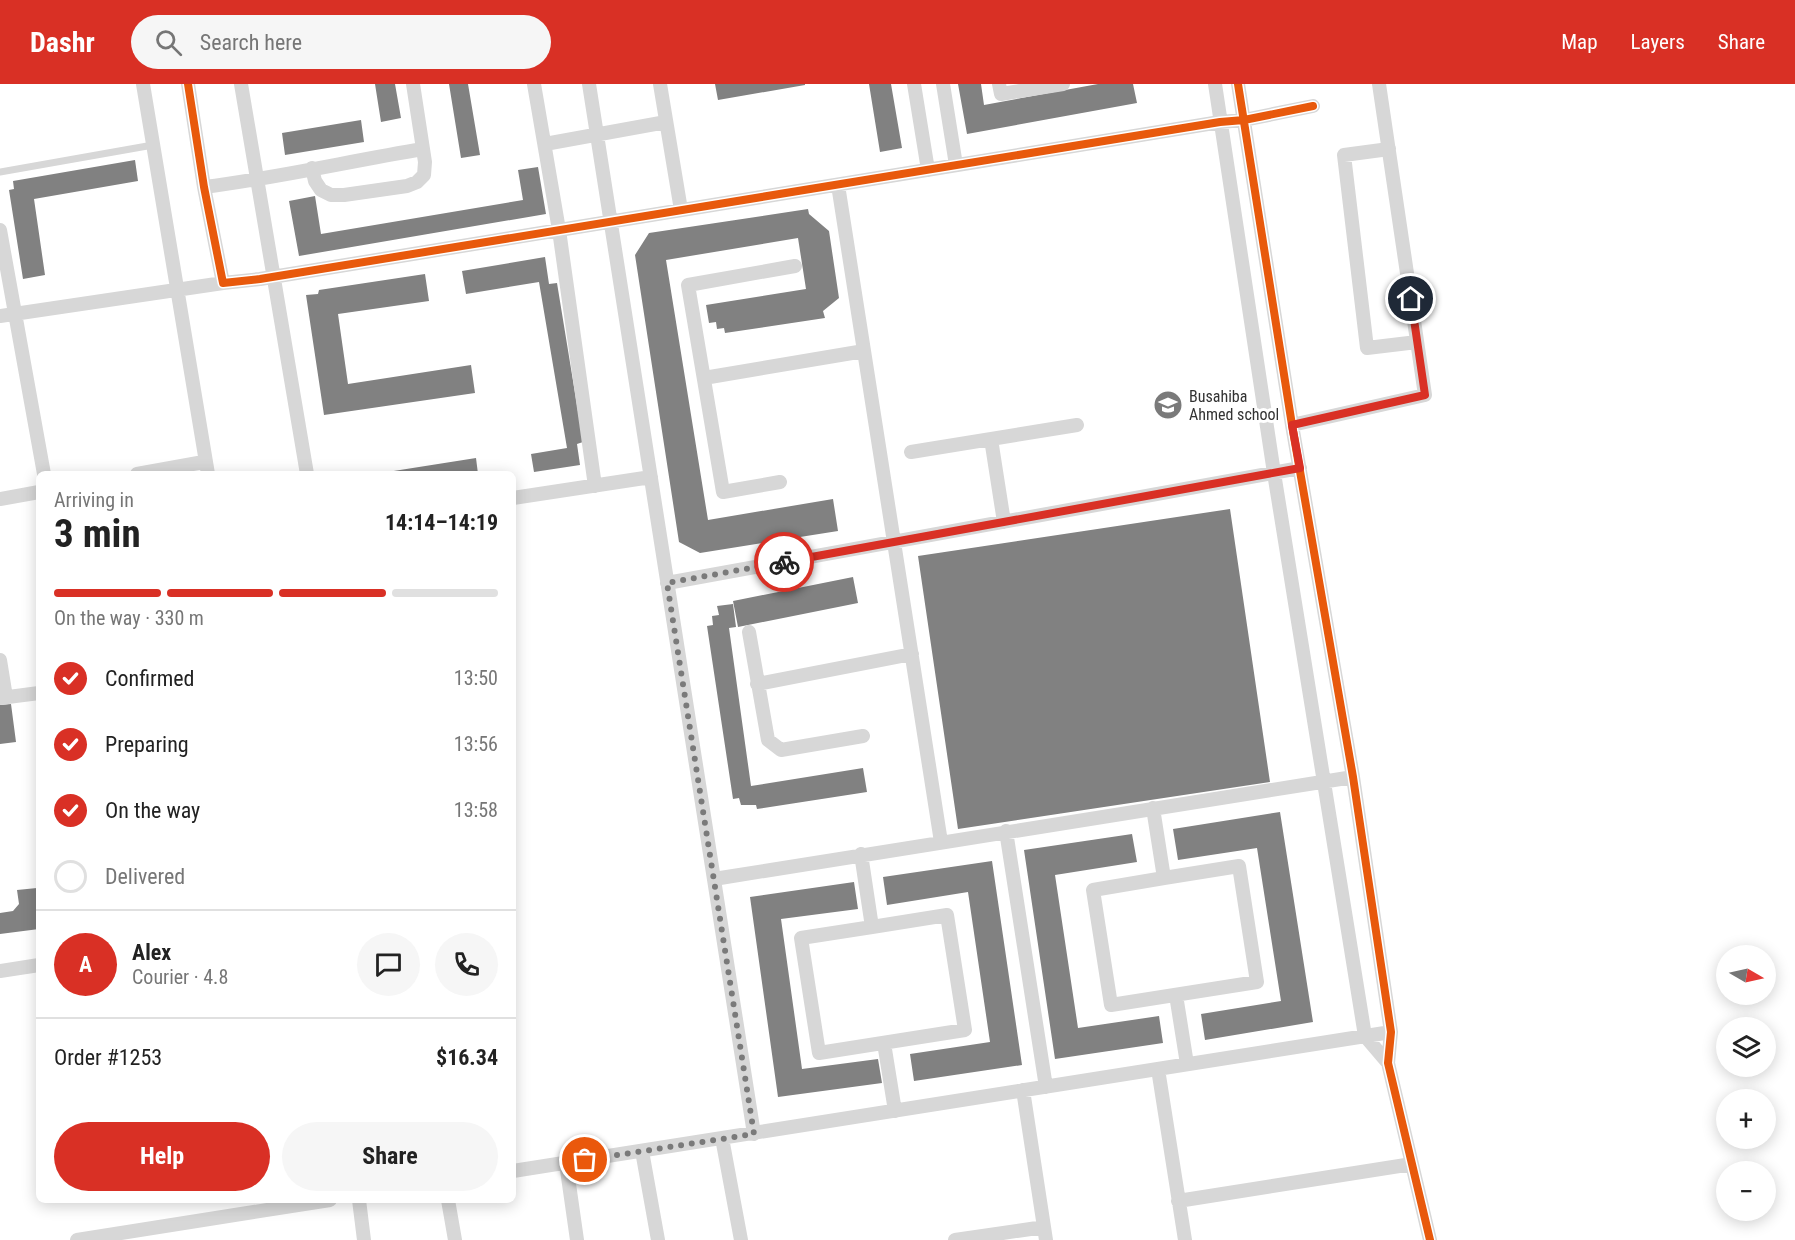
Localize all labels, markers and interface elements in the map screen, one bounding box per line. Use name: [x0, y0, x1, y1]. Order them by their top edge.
search box: [131, 15, 551, 69]
text: Dashr: [30, 26, 95, 59]
icon: search: [152, 26, 185, 59]
text: Search here: [200, 30, 302, 55]
text: Map: [1561, 30, 1598, 54]
text: Layers: [1631, 30, 1685, 54]
text: Share: [1718, 30, 1765, 54]
pin: [1385, 273, 1436, 324]
icon: home: [1394, 282, 1427, 315]
place label: Busahiba Ahmed school: [1189, 387, 1279, 424]
school or university icon: Busahiba Ahmed school: [1152, 389, 1184, 421]
text: Arriving in: [54, 488, 134, 512]
text: 14:14–14:19: [385, 510, 498, 535]
text: 3 min: [54, 511, 141, 557]
courier: [754, 532, 814, 592]
icon: bike: [768, 546, 801, 579]
text: On the way · 330 m: [54, 606, 204, 630]
icon: check: [54, 662, 87, 695]
text: Confirmed: [105, 666, 194, 691]
text: 13:50: [454, 666, 498, 690]
icon: check: [54, 728, 87, 761]
text: Preparing: [105, 732, 189, 757]
text: 13:56: [454, 732, 498, 756]
icon: check: [54, 794, 87, 827]
text: On the way: [105, 798, 200, 823]
text: 13:58: [454, 798, 498, 822]
text: Delivered: [105, 864, 185, 889]
button: chat: [357, 933, 420, 996]
button: phone: [435, 933, 498, 996]
text: Alex: [132, 940, 171, 965]
north arrow: [1716, 945, 1776, 1005]
map controls: [1716, 945, 1776, 1221]
text: A: [79, 952, 92, 977]
text: Courier · 4.8: [132, 965, 228, 989]
button: layers: [1716, 1017, 1776, 1077]
text: Order #1253: [54, 1045, 162, 1070]
text: $16.34: [436, 1045, 498, 1070]
button: +: [1716, 1089, 1776, 1149]
button: Help: [54, 1122, 270, 1191]
button: Share: [282, 1122, 498, 1191]
pin: [559, 1134, 610, 1185]
icon: bag: [568, 1143, 601, 1176]
button: −: [1716, 1161, 1776, 1221]

